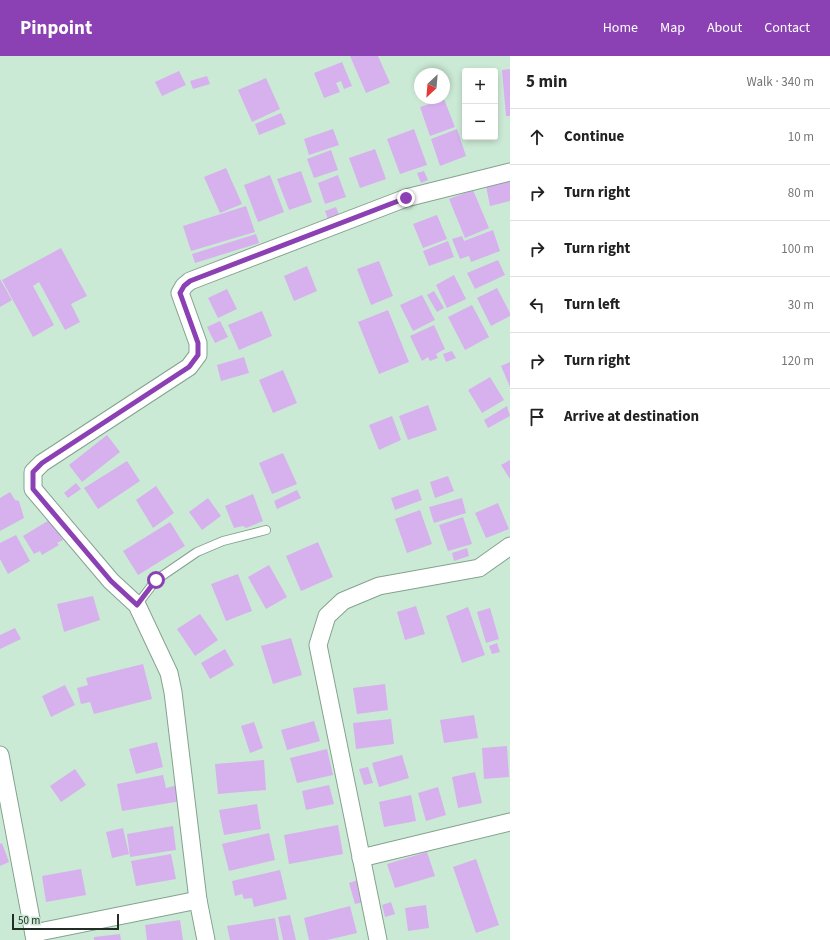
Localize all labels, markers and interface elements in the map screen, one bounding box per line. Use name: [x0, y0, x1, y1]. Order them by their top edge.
text: Pinpoint: [20, 15, 92, 42]
text: Home: [603, 18, 638, 38]
text: Map: [660, 18, 685, 38]
text: About: [707, 18, 742, 38]
text: Contact: [764, 18, 810, 38]
north arrow: [414, 68, 450, 104]
map controls: [462, 68, 498, 140]
button: +: [462, 68, 498, 104]
text: 5 min: [526, 70, 567, 94]
text: Walk · 340 m: [746, 73, 814, 91]
button: −: [462, 104, 498, 140]
icon: ahead: [526, 126, 548, 148]
text: Continue: [564, 126, 624, 147]
text: 10 m: [788, 128, 814, 146]
icon: right: [526, 182, 548, 204]
text: Turn right: [564, 182, 630, 203]
text: 80 m: [788, 184, 814, 202]
route end: [397, 189, 415, 207]
icon: right: [526, 238, 548, 260]
text: Turn right: [564, 238, 630, 259]
text: 100 m: [781, 240, 814, 258]
icon: left: [526, 294, 548, 316]
text: Turn left: [564, 294, 620, 315]
text: 30 m: [788, 296, 814, 314]
icon: right: [526, 350, 548, 372]
text: Turn right: [564, 350, 630, 371]
text: 120 m: [781, 352, 814, 370]
icon: arrive: [526, 406, 548, 428]
text: Arrive at destination: [564, 406, 699, 427]
route start: [147, 571, 165, 589]
scale bar: [12, 912, 119, 931]
text: 50 m: [18, 913, 40, 928]

